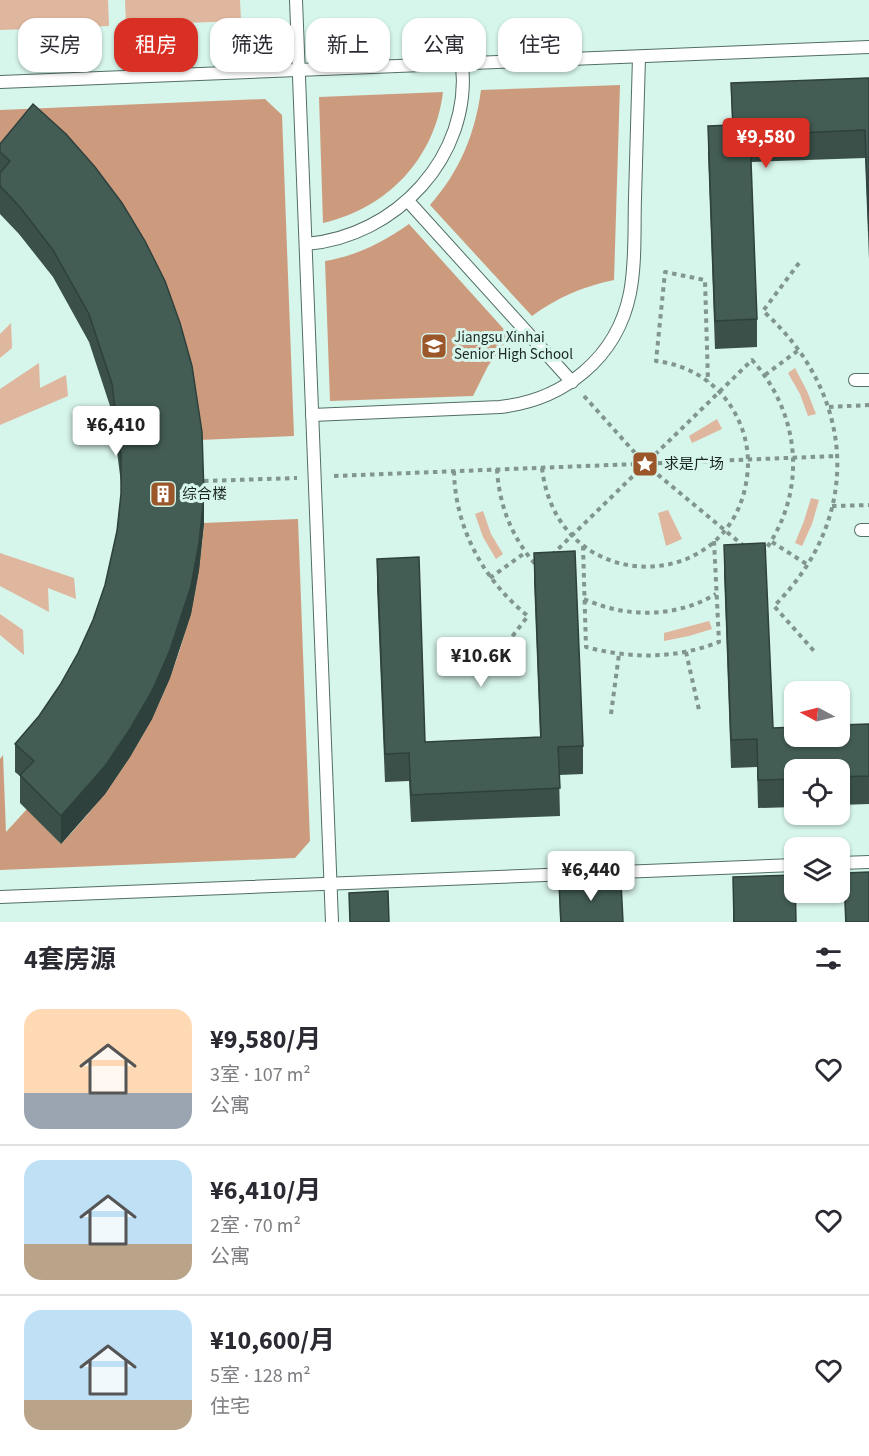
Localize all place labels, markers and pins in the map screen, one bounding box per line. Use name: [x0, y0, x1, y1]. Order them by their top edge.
pin: ¥9,580: [717, 118, 815, 169]
place label: Jiangsu Xinhai Senior High School: [454, 327, 573, 365]
school or university icon: Jiangsu Xinhai Senior High School: [419, 331, 449, 361]
pin: ¥6,410: [67, 406, 165, 457]
place icon: 求是广场: [630, 449, 660, 479]
place label: 求是广场: [664, 454, 724, 475]
building icon: 综合楼: [148, 479, 178, 509]
place label: 综合楼: [182, 484, 227, 505]
pin: ¥10.6K: [432, 637, 530, 688]
pin: ¥6,440: [542, 851, 640, 902]

